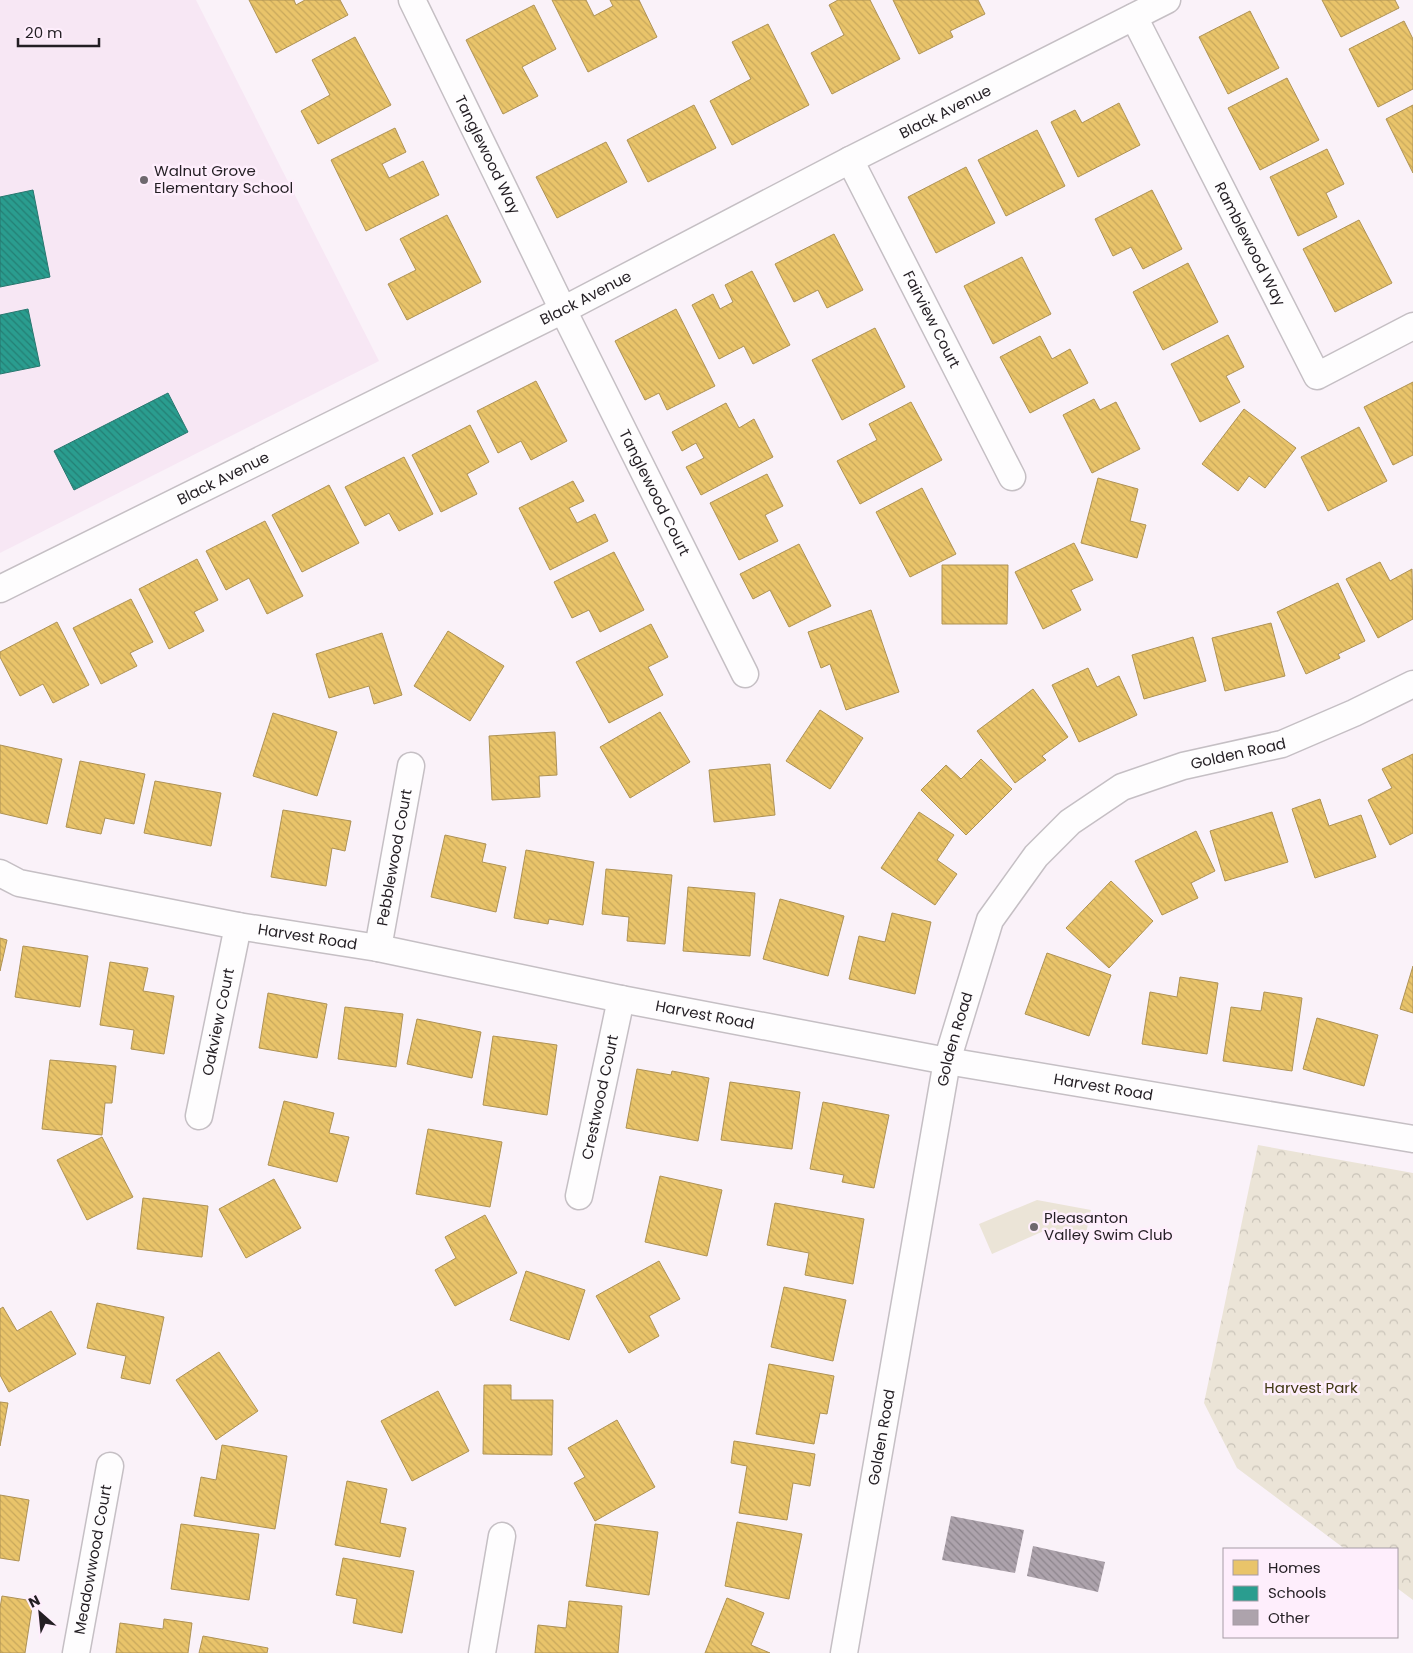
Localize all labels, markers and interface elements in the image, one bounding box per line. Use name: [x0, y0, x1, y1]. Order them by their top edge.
scale bar: [18, 15, 99, 47]
text: 20 m: [25, 22, 63, 43]
street label: Black Avenue: [896, 79, 995, 143]
street label: Tanglewood Way: [450, 91, 526, 218]
place label: Walnut Grove Elementary School: [154, 160, 293, 198]
marker: Walnut Grove Elementary School: [138, 174, 150, 186]
street label: Ramblewood Way: [1210, 178, 1291, 310]
street label: Black Avenue: [536, 265, 635, 330]
street label: Fairview Court: [898, 267, 966, 371]
street label: Tanglewood Court: [614, 426, 695, 559]
street label: Black Avenue: [173, 446, 272, 510]
street label: Golden Road: [1188, 732, 1288, 774]
street label: Pebblewood Court: [371, 787, 417, 928]
street label: Harvest Road: [256, 918, 359, 955]
street label: Oakview Court: [197, 966, 239, 1078]
street label: Golden Road: [932, 989, 977, 1088]
street label: Harvest Road: [654, 995, 756, 1034]
street label: Crestwood Court: [576, 1033, 623, 1162]
street label: Harvest Road: [1052, 1068, 1155, 1105]
place label: Pleasanton Valley Swim Club: [1044, 1207, 1173, 1245]
marker: Pleasanton Valley Swim Club: [1028, 1221, 1040, 1233]
park label: Harvest Park: [1264, 1377, 1358, 1398]
street label: Golden Road: [862, 1388, 900, 1487]
street label: Meadowwood Court: [69, 1483, 116, 1636]
legend: [1223, 1548, 1398, 1638]
text: Homes: [1268, 1557, 1321, 1578]
text: Schools: [1268, 1582, 1326, 1603]
north arrow: [15, 1588, 65, 1638]
text: N: [25, 1590, 43, 1613]
text: Other: [1268, 1607, 1310, 1628]

